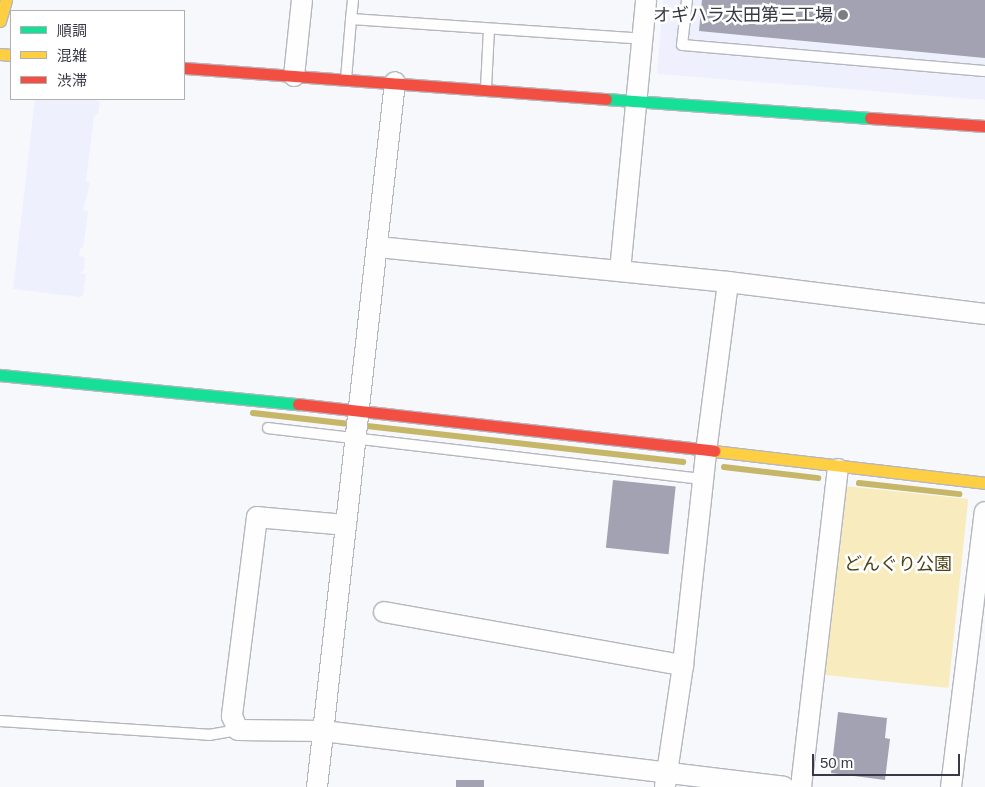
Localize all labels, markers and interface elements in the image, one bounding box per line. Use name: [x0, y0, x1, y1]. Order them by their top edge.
place label: オギハラ太田第三工場: [653, 4, 833, 26]
marker: オギハラ太田第三工場: [837, 9, 849, 21]
legend: [10, 10, 185, 100]
text: 順調: [57, 22, 87, 39]
text: 混雑: [57, 47, 87, 64]
text: 渋滞: [57, 72, 87, 89]
park label: どんぐり公園: [844, 553, 952, 575]
scale bar: [815, 744, 962, 776]
text: 50 m: [820, 754, 853, 771]

